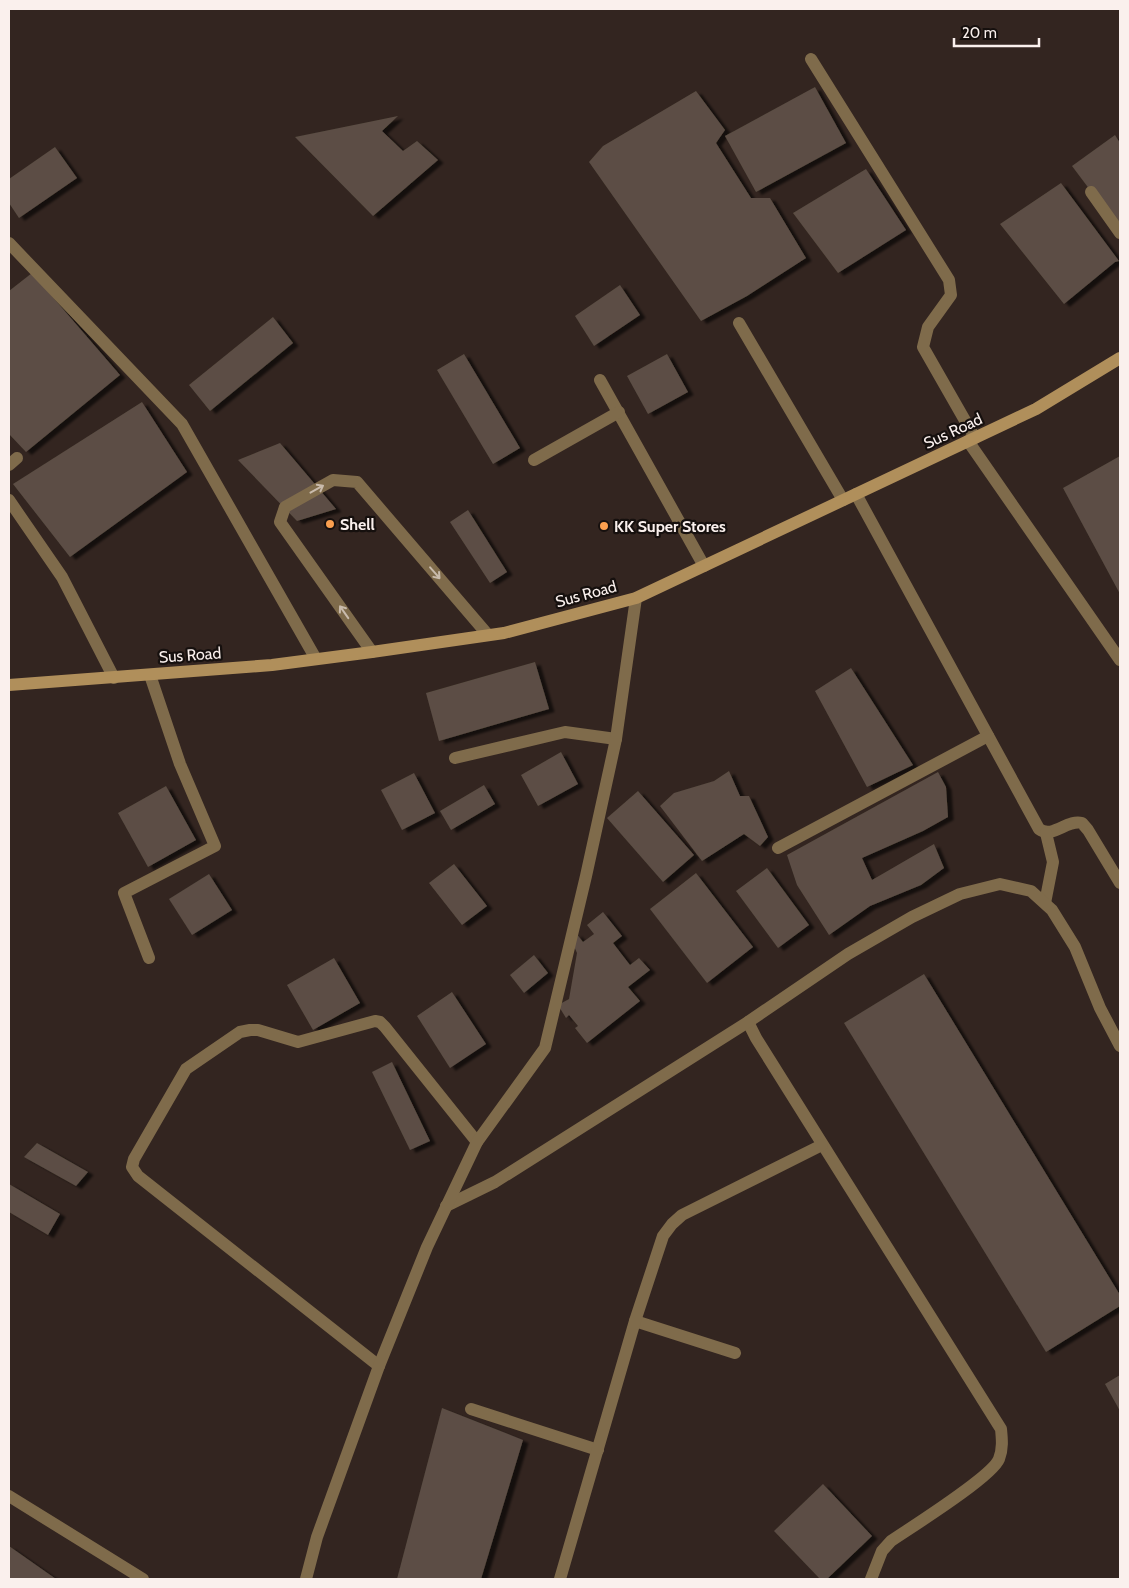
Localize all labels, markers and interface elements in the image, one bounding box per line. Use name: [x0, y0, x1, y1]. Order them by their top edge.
scale bar: [954, 15, 1039, 47]
text: 20 m: [962, 24, 997, 42]
street label: Sus Road: [921, 409, 985, 453]
one-way arrow: [310, 484, 324, 494]
place label: Shell: [340, 515, 375, 534]
place label: KK Super Stores: [614, 517, 726, 536]
marker: Shell: [324, 518, 336, 530]
marker: KK Super Stores: [598, 520, 610, 532]
one-way arrow: [430, 567, 441, 580]
street label: Sus Road: [553, 577, 619, 611]
one-way arrow: [339, 605, 349, 619]
street label: Sus Road: [158, 643, 222, 667]

